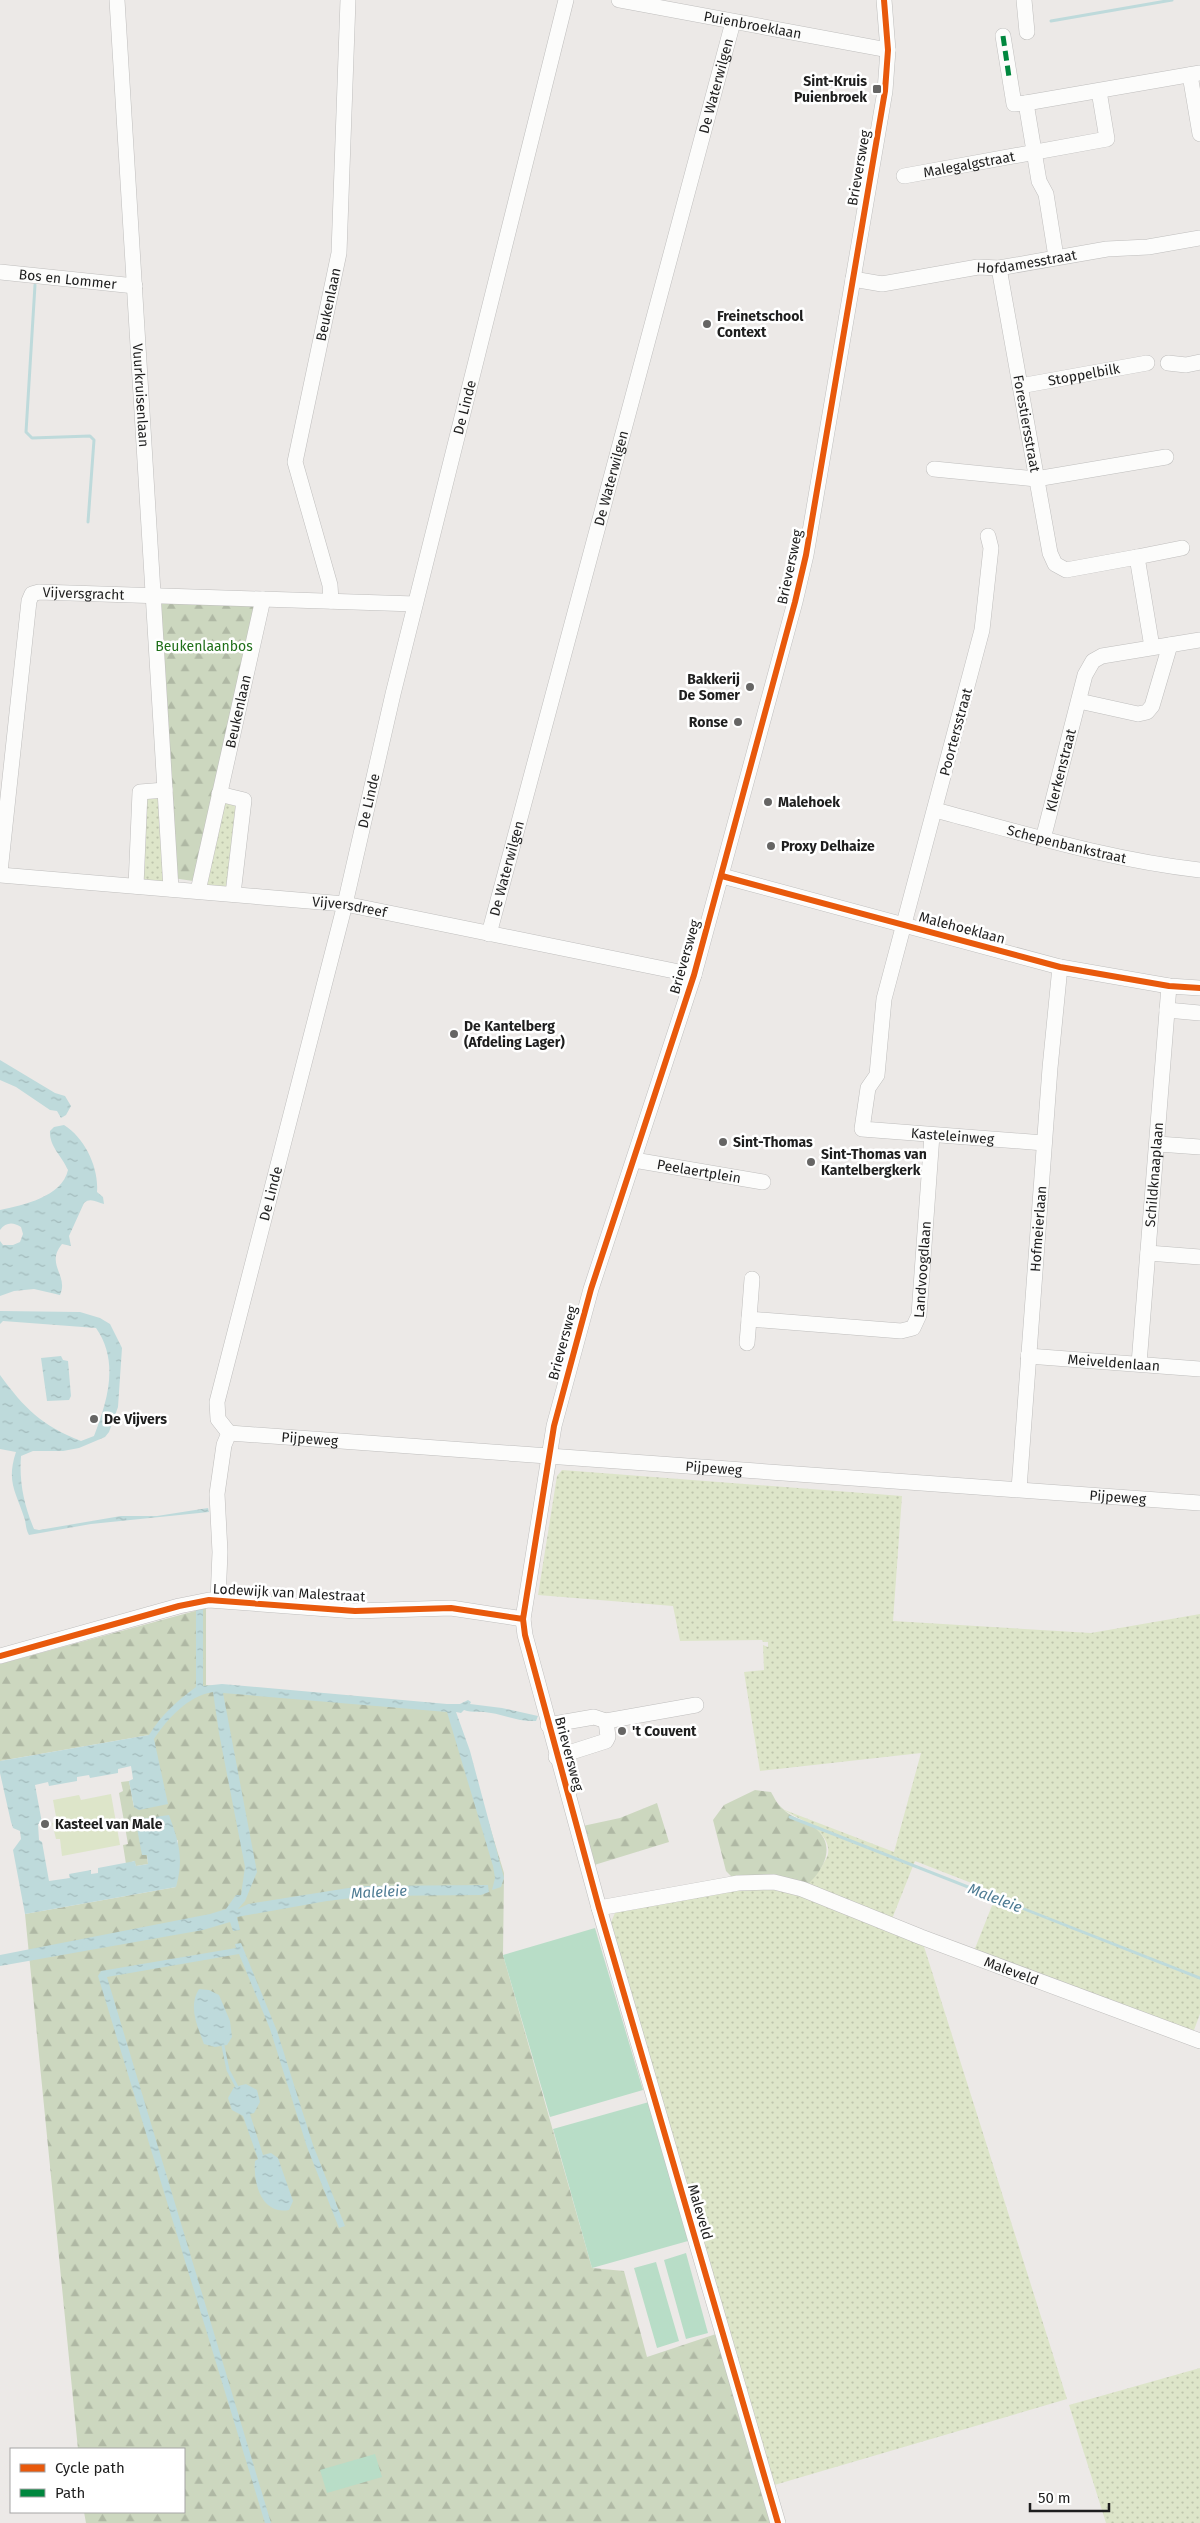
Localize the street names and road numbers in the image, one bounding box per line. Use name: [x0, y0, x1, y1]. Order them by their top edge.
street label: Puienbroeklaan: [702, 7, 803, 42]
street label: De Waterwilgen: [695, 36, 737, 135]
street label: Brieversweg: [844, 128, 874, 207]
street label: Malegalgstraat: [922, 147, 1017, 181]
street label: Hofdamesstraat: [976, 246, 1079, 277]
street label: Bos en Lommer: [18, 265, 118, 293]
street label: Beukenlaan: [312, 266, 344, 343]
street label: Vuurkruisenlaan: [129, 343, 153, 448]
street label: Stoppelbilk: [1047, 359, 1122, 389]
street label: Forestiersstraat: [1010, 373, 1044, 475]
street label: De Linde: [450, 378, 479, 436]
street label: De Waterwilgen: [590, 428, 632, 528]
street label: Brieversweg: [774, 527, 806, 606]
street label: Vijversgracht: [42, 584, 126, 603]
street label: Beukenlaan: [222, 673, 254, 750]
street label: Poortersstraat: [936, 685, 976, 778]
street label: Klerkenstraat: [1042, 726, 1080, 814]
street label: De Linde: [354, 772, 383, 830]
street label: De Waterwilgen: [486, 819, 527, 918]
street label: Schepenbankstraat: [1005, 821, 1129, 867]
street label: Vijversdreef: [312, 893, 390, 921]
street label: Malehoeklaan: [917, 908, 1007, 948]
street label: Brieversweg: [666, 917, 704, 996]
street label: Schildknaaplaan: [1141, 1121, 1167, 1228]
street label: Kasteleinweg: [910, 1124, 996, 1148]
street label: Peelaertplein: [656, 1156, 742, 1187]
street label: De Linde: [255, 1165, 286, 1223]
street label: Hofmeierlaan: [1027, 1185, 1050, 1272]
street label: Landvoogdlaan: [910, 1220, 934, 1318]
street label: Brieversweg: [545, 1303, 581, 1382]
street label: Meiveldenlaan: [1067, 1351, 1161, 1374]
street label: Pijpeweg: [281, 1428, 340, 1449]
street label: Pijpeweg: [685, 1457, 743, 1479]
street label: Pijpeweg: [1089, 1487, 1147, 1508]
street label: Lodewijk van Malestraat: [212, 1581, 367, 1606]
street label: Brieversweg: [551, 1715, 587, 1794]
street label: Maleveld: [982, 1953, 1041, 1989]
street label: Maleveld: [684, 2182, 716, 2242]

